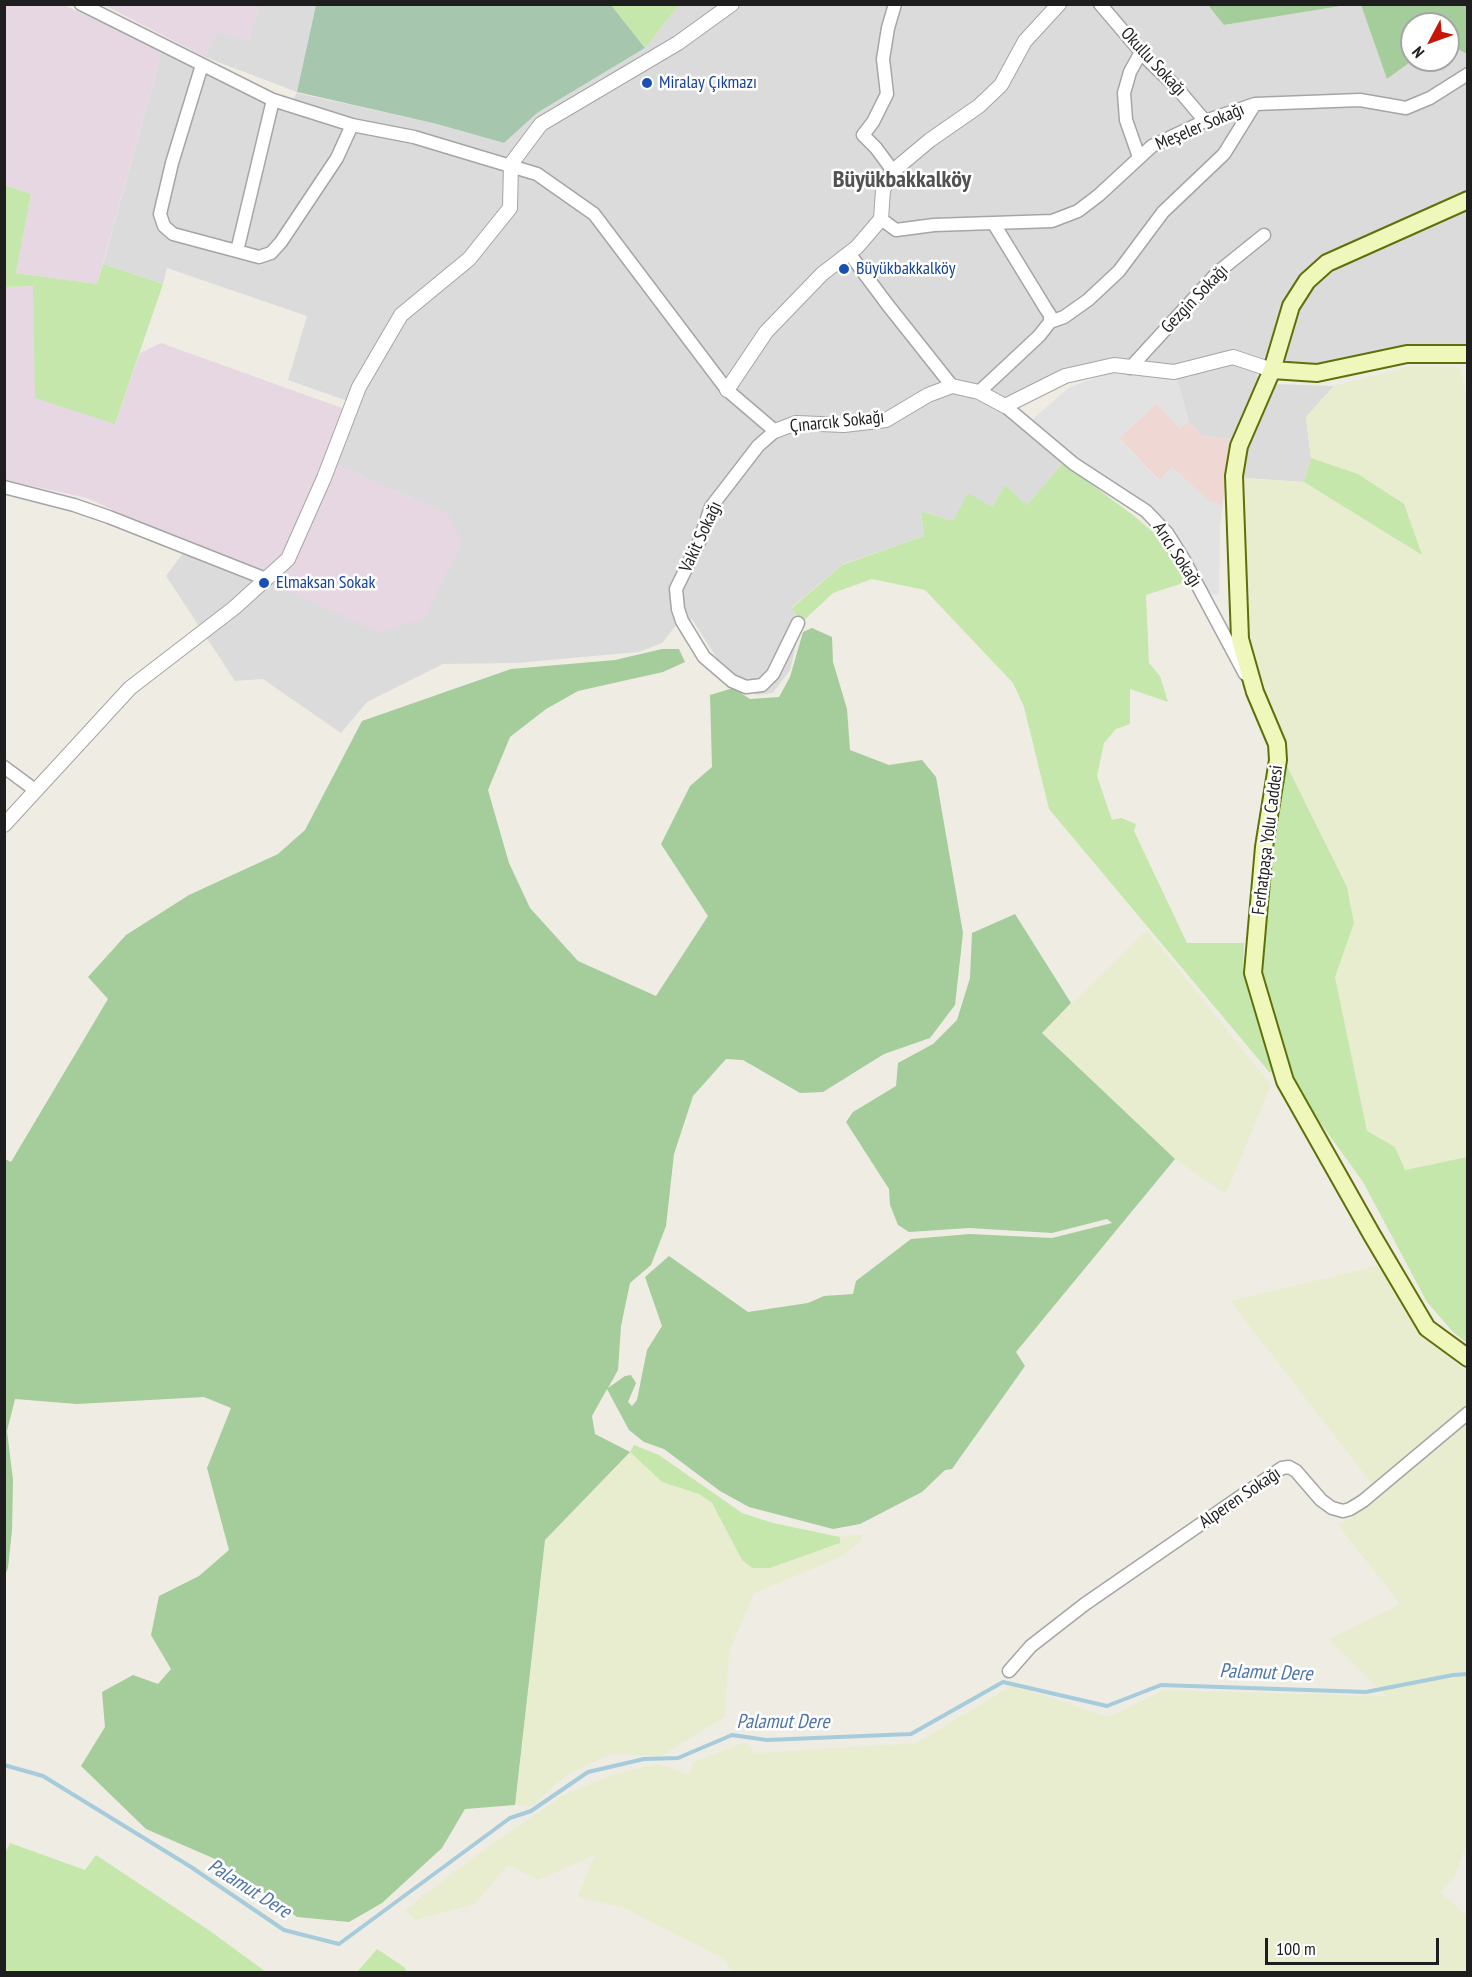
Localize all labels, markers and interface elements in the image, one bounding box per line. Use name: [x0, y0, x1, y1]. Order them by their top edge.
north arrow: [1400, 12, 1460, 72]
street label: Okullu Sokağı: [1116, 23, 1190, 101]
text: N: [1408, 43, 1428, 62]
place label: Miralay Çıkmazı: [659, 72, 757, 94]
marker: Miralay Çıkmazı: [640, 76, 654, 90]
street label: Meşeler Sokağı: [1152, 99, 1248, 155]
district label: Büyükbakkalköy: [833, 166, 971, 194]
place label: Büyükbakkalköy: [856, 258, 955, 280]
street label: Gezgin Sokağı: [1157, 260, 1233, 338]
marker: Büyükbakkalköy: [837, 262, 851, 276]
street label: Çınarcık Sokağı: [789, 406, 885, 438]
street label: Vakit Sokağı: [675, 498, 727, 576]
street label: Arıcı Sokağı: [1148, 519, 1206, 591]
place label: Elmaksan Sokak: [276, 572, 375, 594]
marker: Elmaksan Sokak: [257, 576, 271, 590]
street label: Ferhatpaşa Yolu Caddesi: [1248, 764, 1288, 916]
street label: Alperen Sokağı: [1195, 1463, 1285, 1533]
water label: Palamut Dere: [1219, 1659, 1313, 1687]
water label: Palamut Dere: [736, 1710, 830, 1734]
water label: Palamut Dere: [203, 1854, 295, 1924]
scale bar: [1268, 1926, 1442, 1964]
text: 100 m: [1276, 1937, 1316, 1960]

